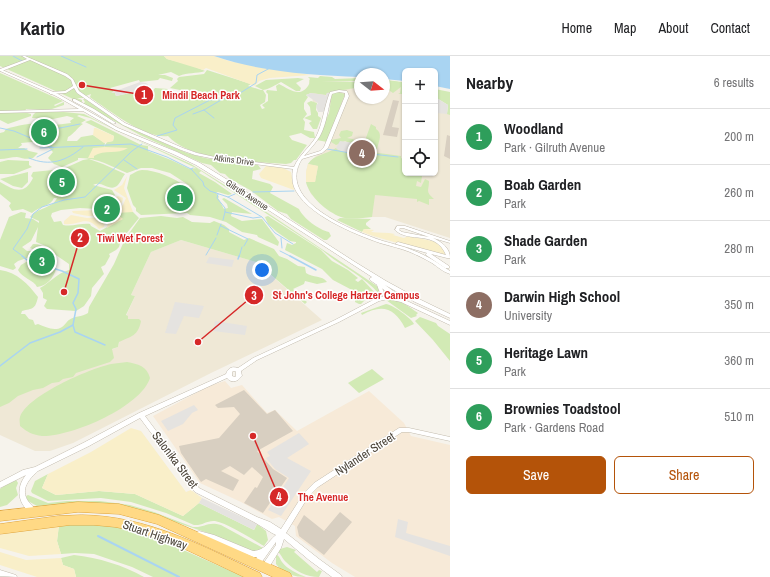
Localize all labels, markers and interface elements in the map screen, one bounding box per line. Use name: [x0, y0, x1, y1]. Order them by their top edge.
text: Kartio: [20, 15, 65, 41]
text: Home: [561, 19, 592, 37]
text: Map: [614, 19, 636, 37]
text: About: [658, 19, 688, 37]
text: Contact: [710, 19, 750, 37]
north arrow: [354, 68, 390, 104]
map controls: [402, 68, 438, 176]
button: +: [402, 68, 438, 104]
text: Nearby: [466, 71, 513, 94]
text: 6 results: [714, 74, 754, 91]
callout: Mindil Beach Park: [134, 84, 248, 107]
text: 1: [141, 87, 147, 103]
text: Mindil Beach Park: [162, 88, 241, 102]
button: −: [402, 104, 438, 140]
pin: 6: [31, 117, 57, 147]
text: Woodland: [504, 118, 563, 139]
text: 1: [476, 128, 482, 145]
text: 200 m: [724, 128, 754, 145]
pin: 4: [349, 138, 375, 168]
text: Park · Gilruth Avenue: [504, 139, 605, 156]
button: locate: [402, 140, 438, 176]
street label: Atkins Drive: [212, 151, 255, 168]
pin: 5: [49, 167, 75, 197]
text: Boab Garden: [504, 174, 581, 195]
street label: Gilruth Avenue: [223, 177, 271, 213]
pin: 1: [167, 183, 193, 213]
text: 2: [476, 184, 482, 201]
text: 260 m: [724, 184, 754, 201]
pin: 2: [94, 194, 120, 224]
text: Park: [504, 195, 526, 212]
callout: Tiwi Wet Forest: [70, 227, 171, 250]
text: 2: [77, 230, 83, 246]
text: Shade Garden: [504, 230, 587, 251]
text: Tiwi Wet Forest: [97, 231, 163, 245]
text: 3: [476, 240, 482, 257]
text: 280 m: [724, 240, 754, 257]
pin: 3: [29, 246, 55, 276]
text: Park: [504, 251, 526, 268]
your location: [252, 260, 272, 280]
callout: St John's College Hartzer Campus: [244, 284, 427, 307]
text: Darwin High School: [504, 286, 620, 307]
text: 3: [251, 288, 257, 304]
text: St John's College Hartzer Campus: [272, 288, 420, 302]
text: 4: [476, 296, 482, 313]
text: 350 m: [724, 296, 754, 313]
text: University: [504, 307, 552, 324]
text: Heritage Lawn: [504, 342, 588, 363]
text: 5: [476, 352, 482, 369]
text: 360 m: [724, 352, 754, 369]
text: Park: [504, 363, 526, 380]
text: Brownies Toadstool: [504, 398, 621, 419]
text: 6: [476, 408, 482, 425]
text: 510 m: [724, 408, 754, 425]
text: Park · Gardens Road: [504, 419, 604, 436]
street label: Salonika Street: [148, 428, 202, 492]
street label: Nylander Street: [332, 429, 398, 479]
button: Save: [466, 456, 606, 494]
button: Share: [614, 456, 754, 494]
callout: The Avenue: [269, 485, 356, 508]
text: 4: [276, 489, 282, 505]
text: The Avenue: [298, 490, 348, 504]
street label: Stuart Highway: [121, 516, 189, 554]

